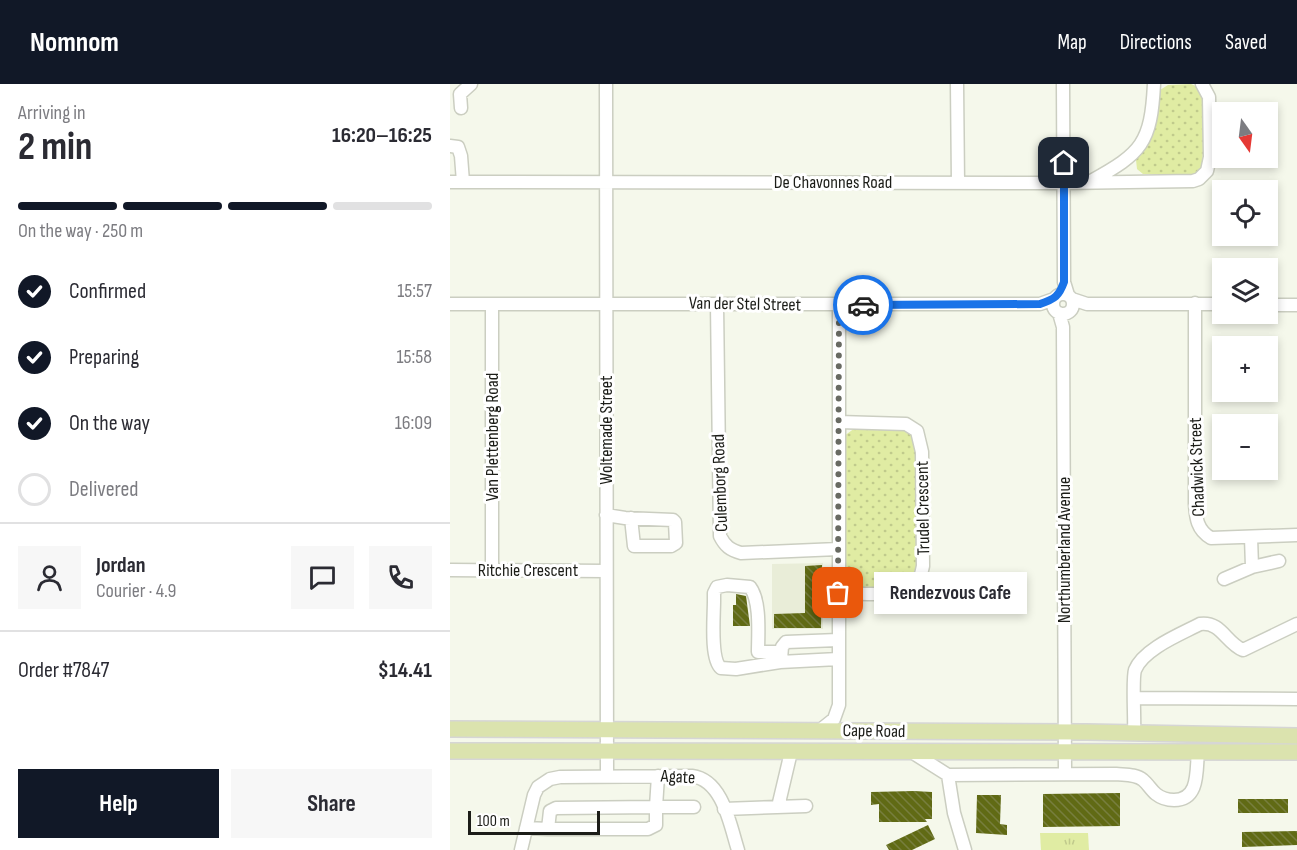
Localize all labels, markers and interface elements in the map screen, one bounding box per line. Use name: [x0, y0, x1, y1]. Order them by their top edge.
text: Nomnom: [30, 26, 119, 59]
text: Map: [1057, 30, 1087, 55]
text: Directions: [1120, 30, 1192, 55]
text: Saved: [1225, 30, 1267, 55]
text: Arriving in: [18, 101, 86, 125]
north arrow: [1212, 102, 1278, 168]
map controls: [1212, 102, 1278, 480]
text: 16:20–16:25: [332, 122, 432, 149]
text: 2 min: [18, 124, 92, 171]
pin: [1038, 137, 1089, 188]
icon: home: [1047, 146, 1080, 179]
street label: De Chavonnes Road: [774, 172, 892, 193]
button: locate: [1212, 180, 1278, 246]
text: On the way · 250 m: [18, 219, 143, 243]
button: layers: [1212, 258, 1278, 324]
icon: check: [18, 275, 51, 308]
courier: [833, 275, 893, 335]
text: Confirmed: [69, 278, 146, 305]
text: 15:57: [397, 279, 432, 303]
icon: car: [847, 289, 880, 322]
street label: Van der Stel Street: [689, 293, 802, 315]
button: +: [1212, 336, 1278, 402]
icon: check: [18, 341, 51, 374]
text: Preparing: [69, 344, 139, 371]
text: 15:58: [396, 345, 432, 369]
street label: Van Plettenberg Road: [482, 373, 503, 501]
street label: Woltemade Street: [596, 375, 617, 484]
icon: check: [18, 407, 51, 440]
text: On the way: [69, 410, 150, 437]
text: 16:09: [395, 411, 432, 435]
button: −: [1212, 414, 1278, 480]
street label: Chadwick Street: [1185, 417, 1209, 517]
street label: Culemborg Road: [708, 434, 732, 532]
street label: Trudel Crescent: [912, 460, 934, 555]
text: Delivered: [69, 476, 138, 503]
street label: Northumberland Avenue: [1054, 477, 1075, 623]
button: person: [18, 546, 81, 609]
button: chat: [291, 546, 354, 609]
button: phone: [369, 546, 432, 609]
text: Jordan: [96, 552, 145, 579]
street label: Ritchie Crescent: [478, 560, 579, 581]
pin: [812, 567, 863, 618]
callout: Rendezvous Cafe: [874, 572, 1027, 614]
icon: bag: [821, 576, 854, 609]
text: Courier · 4.9: [96, 579, 176, 603]
text: Rendezvous Cafe: [890, 581, 1011, 605]
text: Order #7847: [18, 657, 109, 684]
text: $14.41: [378, 657, 432, 684]
street label: Cape Road: [842, 720, 906, 742]
street label: Agate: [659, 766, 696, 788]
button: Help: [18, 769, 219, 838]
button: Share: [231, 769, 432, 838]
scale bar: [468, 808, 600, 836]
text: 100 m: [477, 812, 510, 831]

